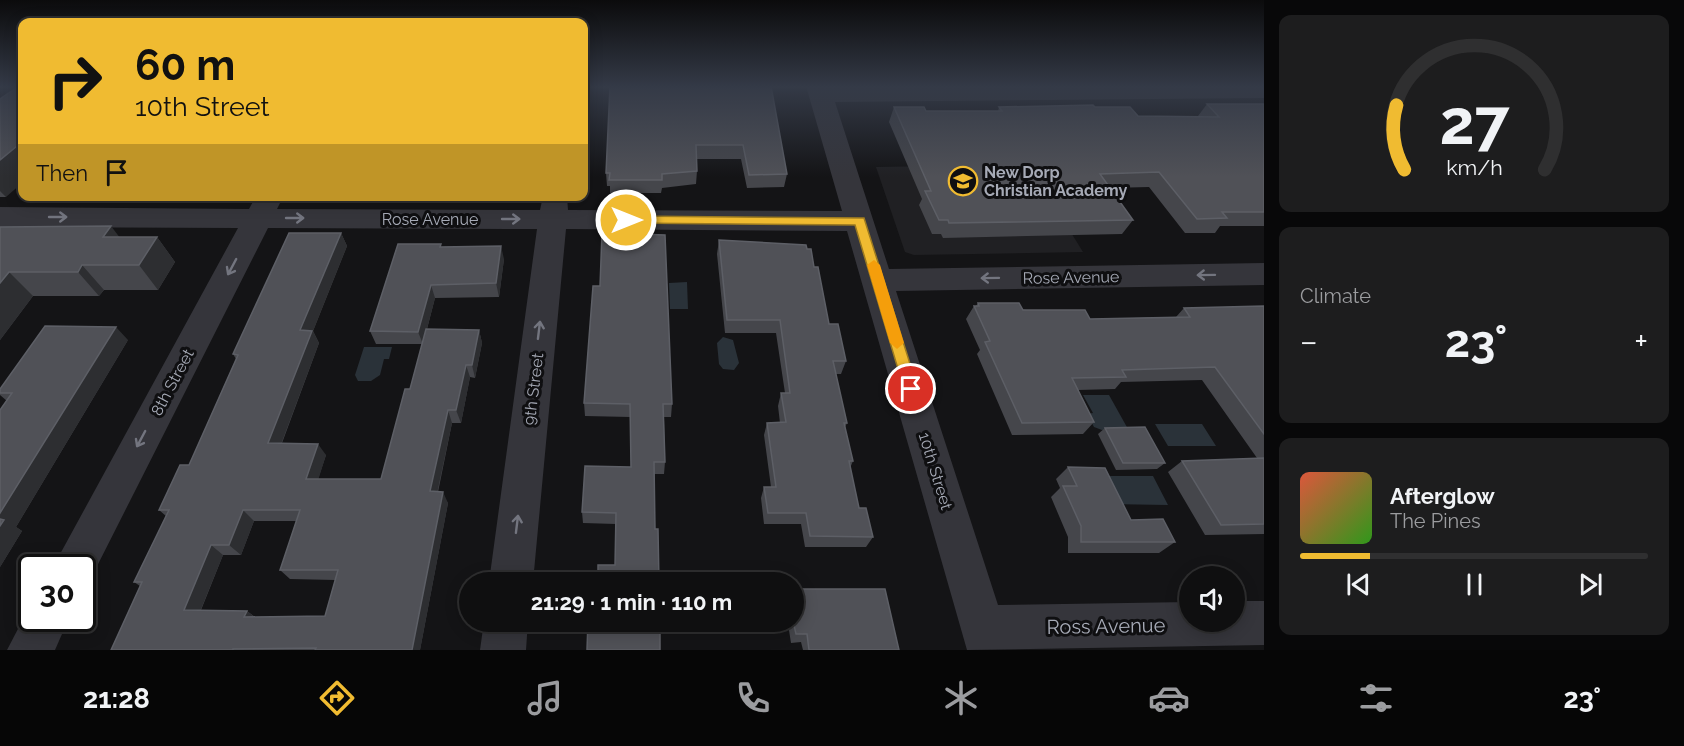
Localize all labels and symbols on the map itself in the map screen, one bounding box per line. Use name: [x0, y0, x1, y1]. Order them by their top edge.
place label: New Dorp Christian Academy: [984, 163, 1128, 200]
school or university icon: New Dorp Christian Academy: [947, 165, 979, 197]
position arrow: [594, 188, 658, 252]
street label: Rose Avenue: [382, 210, 478, 229]
one-way arrow: [48, 211, 68, 223]
one-way arrow: [285, 212, 305, 224]
one-way arrow: [501, 213, 521, 225]
one-way arrow: [226, 257, 237, 275]
street label: Rose Avenue: [1023, 267, 1119, 288]
one-way arrow: [1196, 269, 1216, 281]
one-way arrow: [980, 272, 1000, 284]
one-way arrow: [534, 321, 545, 341]
street label: 8th Street: [147, 345, 198, 419]
street label: 9th Street: [520, 351, 547, 426]
pin: [885, 363, 936, 414]
one-way arrow: [135, 430, 146, 448]
street label: 10th Street: [915, 430, 956, 513]
one-way arrow: [512, 514, 523, 534]
speed limit sign: 30: [18, 554, 96, 632]
street label: Ross Avenue: [1046, 613, 1166, 639]

